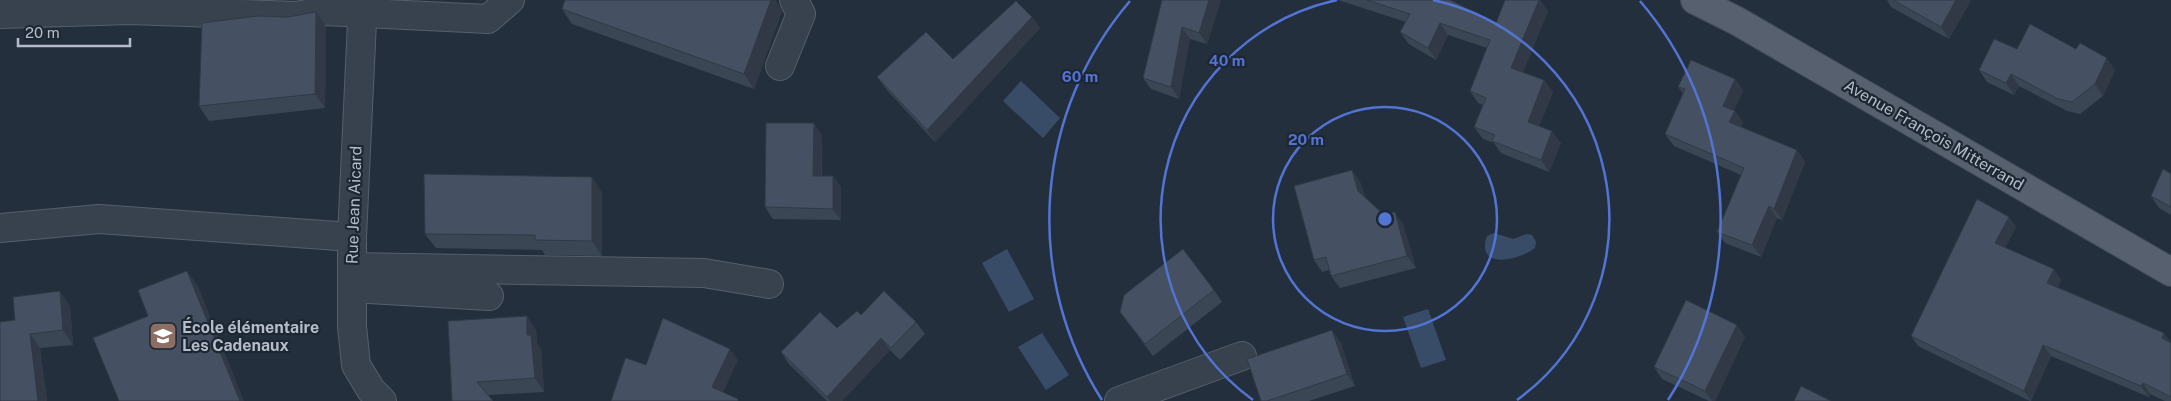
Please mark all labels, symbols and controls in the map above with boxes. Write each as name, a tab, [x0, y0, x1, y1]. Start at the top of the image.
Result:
scale bar	[18, 15, 130, 47]
text: 20 m	[25, 24, 60, 41]
text: 40 m	[1209, 52, 1245, 69]
text: 60 m	[1062, 68, 1098, 85]
street label: Avenue François Mitterrand	[1841, 76, 2027, 194]
text: 20 m	[1288, 131, 1324, 148]
street label: Rue Jean Aicard	[342, 146, 366, 264]
centre of rings	[1376, 210, 1394, 228]
place label: École élémentaire Les Cadenaux	[182, 317, 319, 355]
school or university icon: École élémentaire Les Cadenaux	[148, 321, 178, 351]

